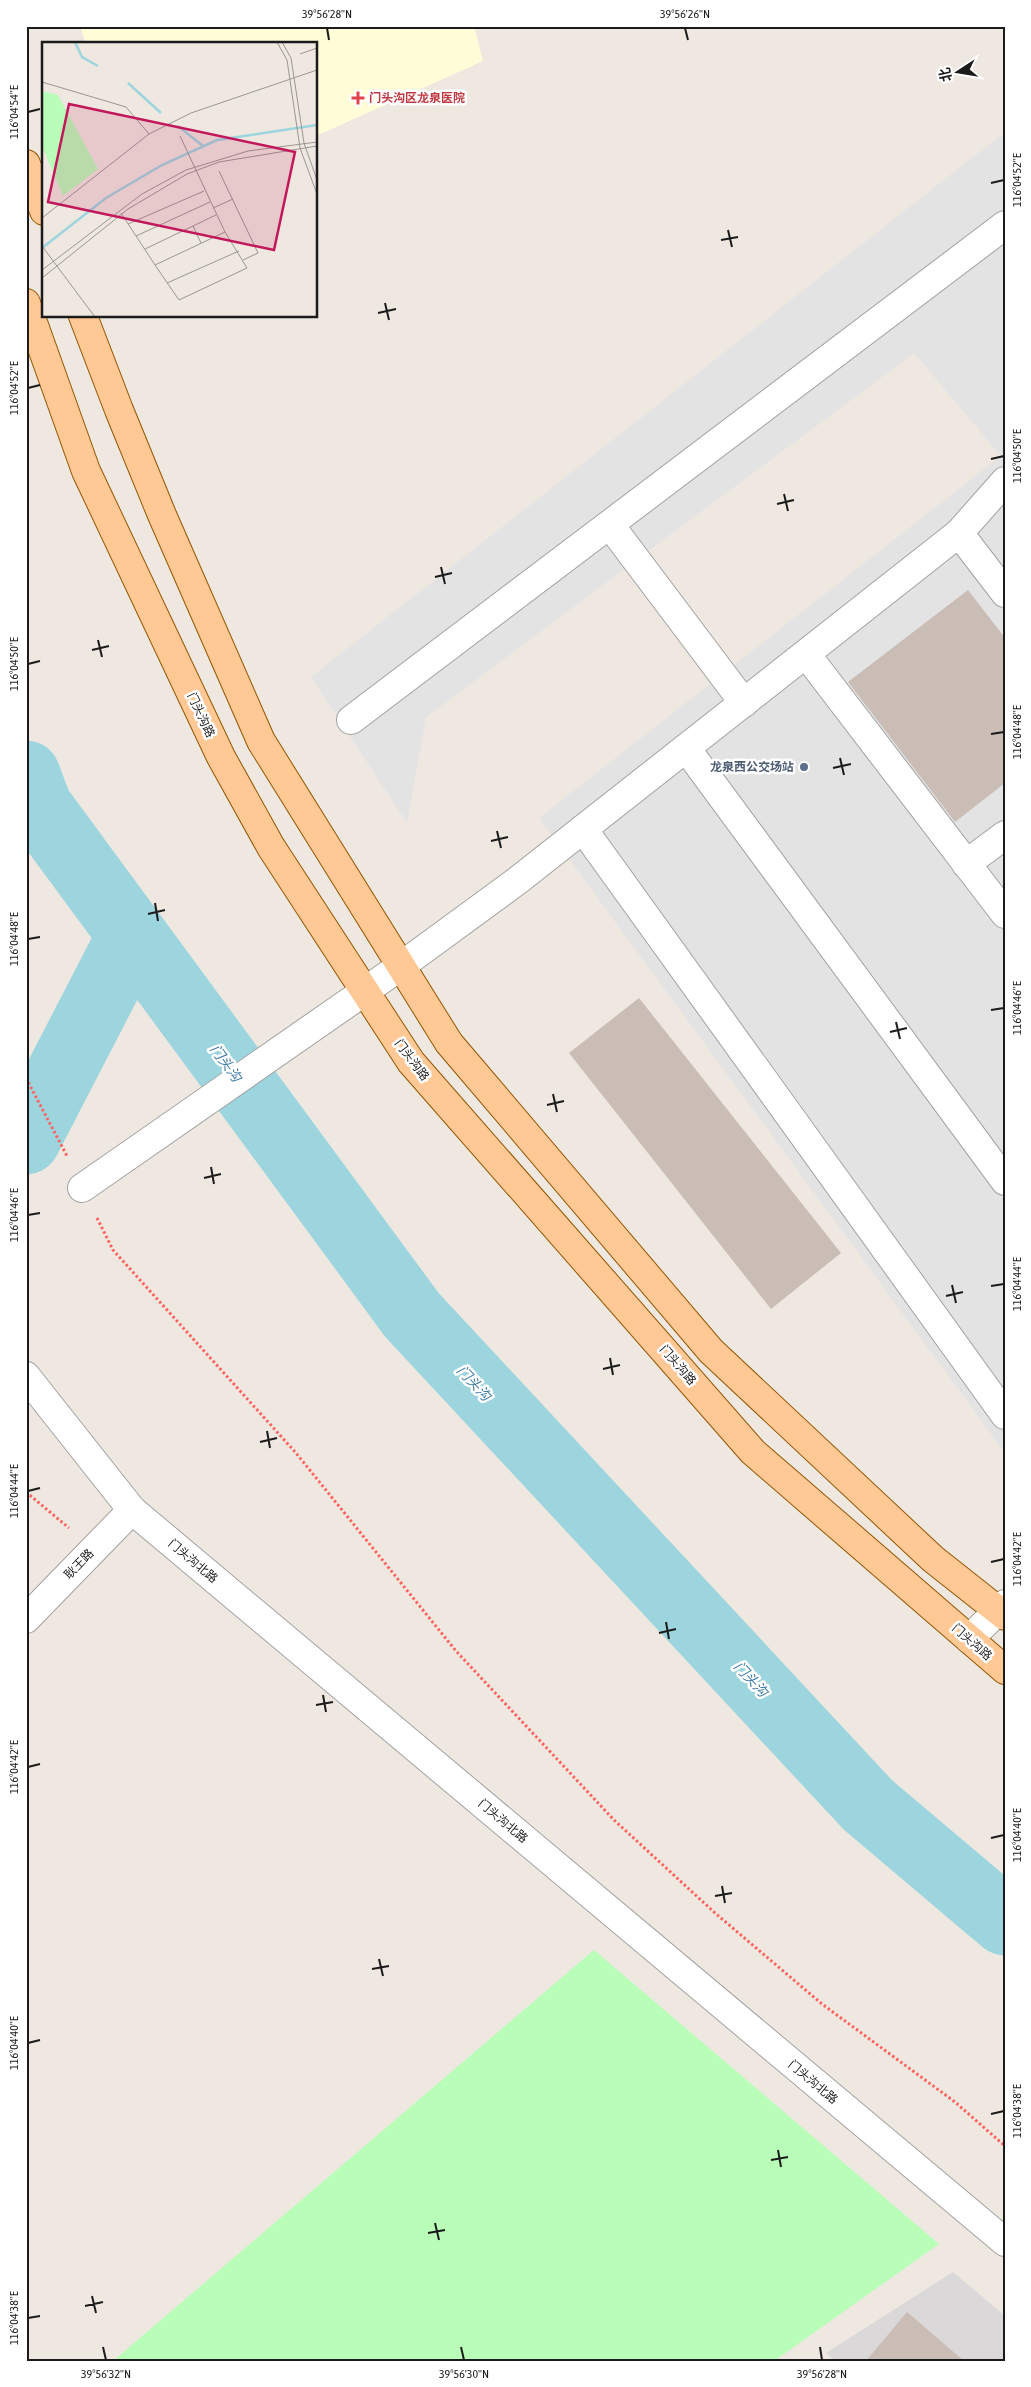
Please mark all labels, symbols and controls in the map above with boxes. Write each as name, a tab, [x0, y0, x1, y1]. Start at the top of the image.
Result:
text: 39°56'28"N	[302, 7, 352, 21]
text: 39°56'26"N	[660, 7, 710, 21]
inset map	[42, 42, 318, 318]
north arrow	[934, 48, 984, 98]
text: 北	[936, 66, 955, 83]
text: 116°04'54"E	[7, 85, 21, 139]
marker: 门头沟区龙泉医院	[351, 91, 365, 105]
place label: 门头沟区龙泉医院	[369, 91, 465, 105]
text: 116°04'52"E	[1010, 153, 1024, 207]
text: 116°04'52"E	[7, 361, 21, 415]
text: 116°04'50"E	[1010, 429, 1024, 483]
text: 116°04'50"E	[7, 637, 21, 691]
street label: 门头沟路	[185, 690, 217, 740]
text: 116°04'48"E	[1010, 705, 1024, 759]
place label: 龙泉西公交场站	[710, 760, 794, 774]
marker: 龙泉西公交场站	[798, 761, 810, 773]
text: 116°04'48"E	[7, 912, 21, 966]
text: 116°04'46"E	[1010, 981, 1024, 1035]
street label: 门头沟路	[392, 1037, 432, 1083]
water label: 门头沟	[207, 1041, 246, 1086]
text: 116°04'46"E	[7, 1188, 21, 1242]
text: 116°04'44"E	[1010, 1257, 1024, 1311]
street label: 门头沟路	[657, 1342, 699, 1388]
water label: 门头沟	[454, 1362, 496, 1405]
text: 116°04'44"E	[7, 1464, 21, 1518]
text: 116°04'42"E	[1010, 1532, 1024, 1586]
street label: 门头沟北路	[166, 1536, 220, 1586]
street label: 耿王路	[61, 1546, 97, 1582]
street label: 门头沟路	[949, 1621, 995, 1663]
water label: 门头沟	[731, 1658, 773, 1701]
text: 116°04'42"E	[7, 1740, 21, 1794]
street label: 门头沟北路	[476, 1796, 530, 1846]
text: 116°04'40"E	[1010, 1808, 1024, 1862]
text: 116°04'40"E	[7, 2016, 21, 2070]
street label: 门头沟北路	[786, 2057, 840, 2107]
text: 116°04'38"E	[1010, 2084, 1024, 2138]
text: 116°04'38"E	[7, 2291, 21, 2345]
text: 39°56'32"N	[81, 2367, 131, 2381]
text: 39°56'30"N	[439, 2367, 489, 2381]
text: 39°56'28"N	[797, 2367, 847, 2381]

